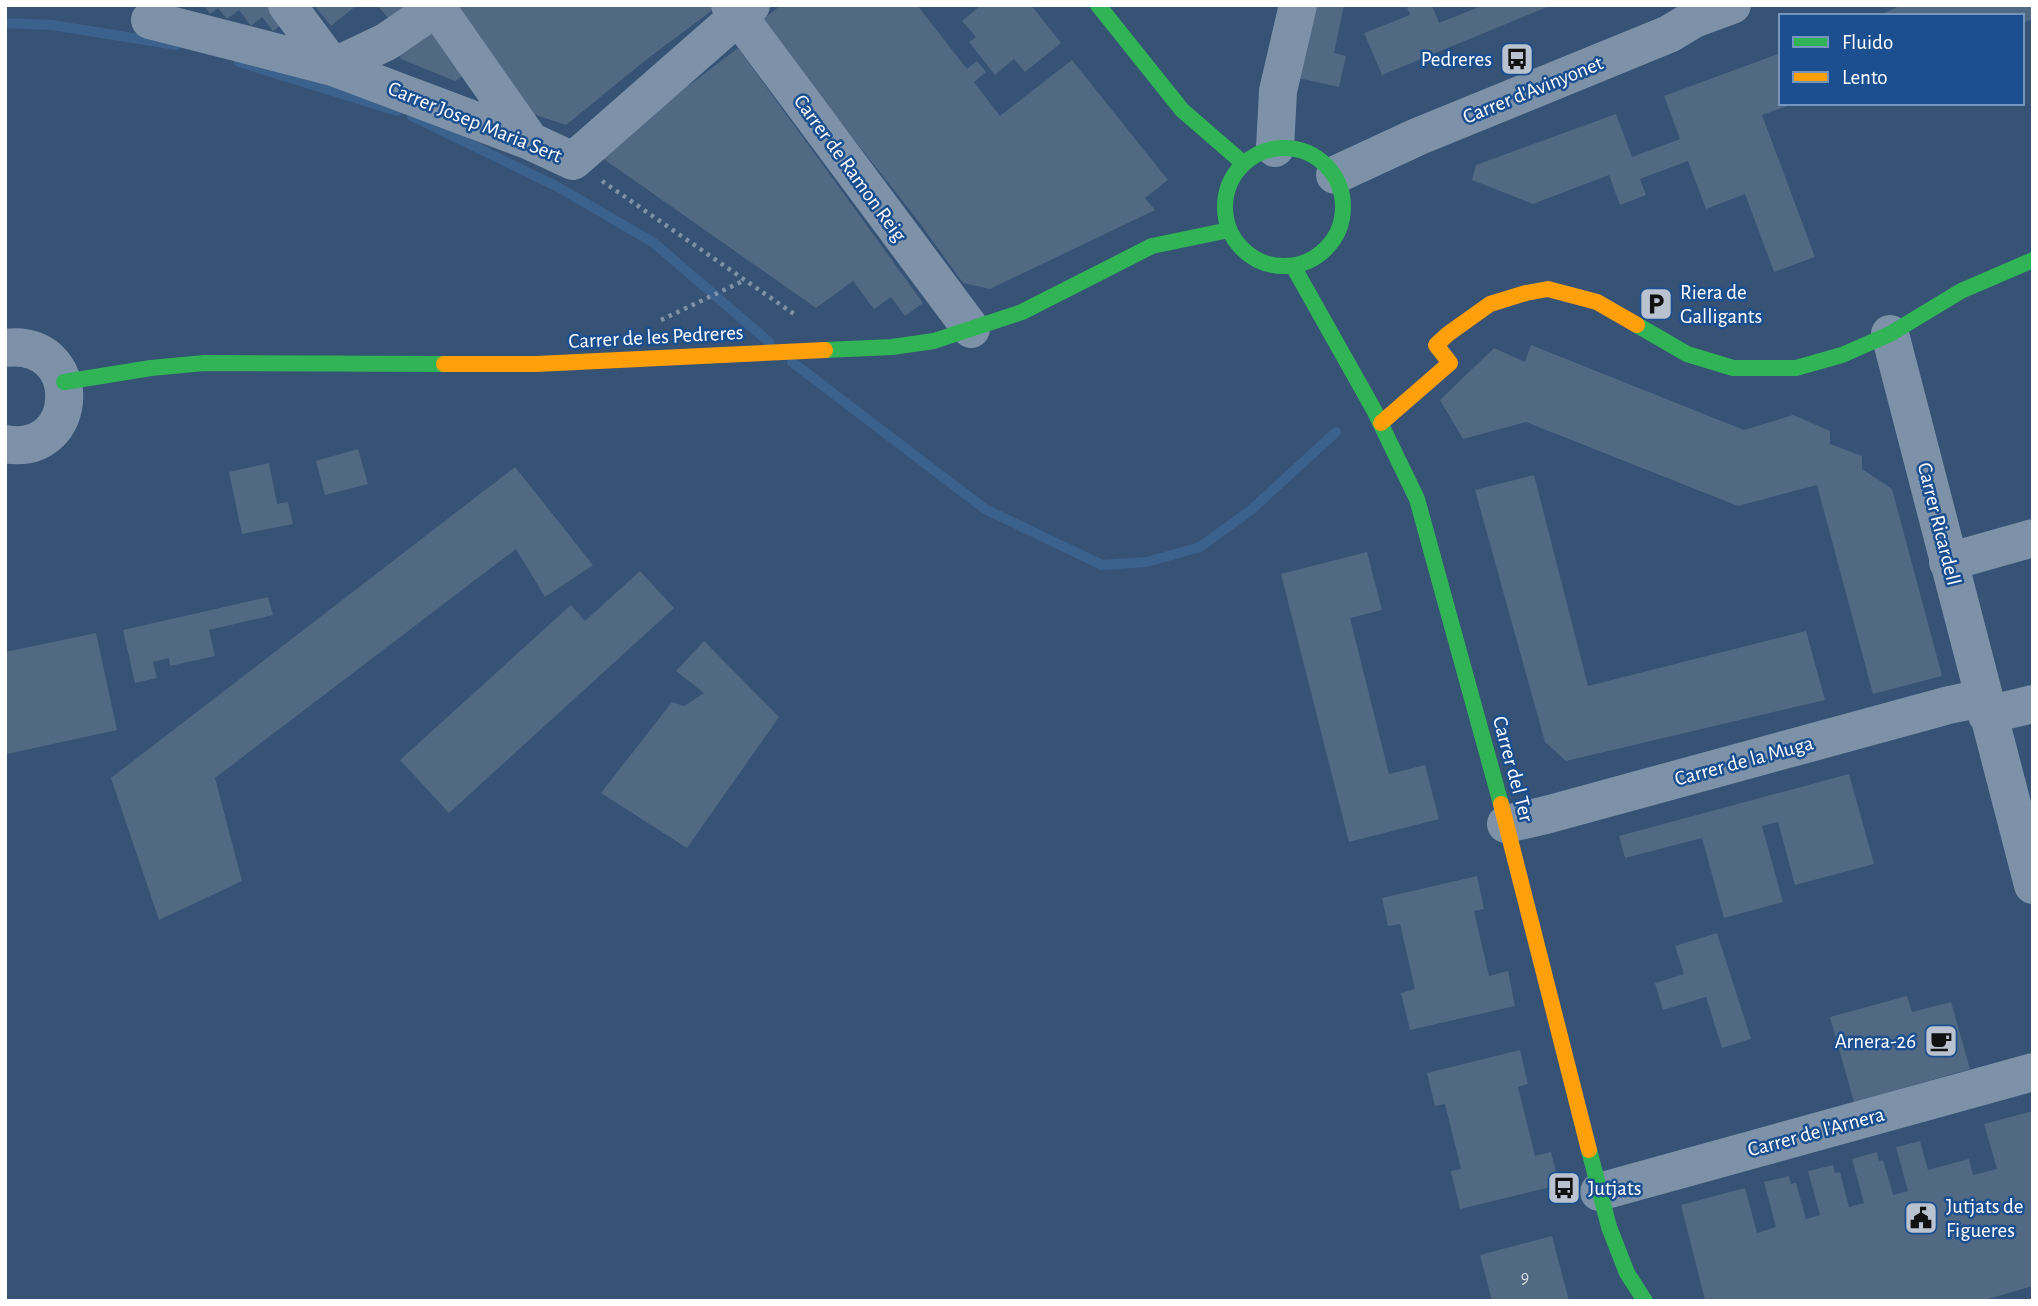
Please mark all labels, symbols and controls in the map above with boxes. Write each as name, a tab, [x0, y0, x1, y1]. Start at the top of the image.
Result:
legend	[1779, 14, 2024, 105]
text: Fluido	[1842, 32, 1893, 53]
bus stop icon: Pedreres	[1498, 40, 1536, 78]
place label: Pedreres	[1421, 49, 1492, 70]
street label: Carrer d'Avinyonet	[1460, 52, 1606, 128]
text: Lento	[1842, 67, 1888, 88]
street label: Carrer Josep Maria Sert	[385, 78, 565, 167]
street label: Carrer de Ramon Reig	[790, 91, 911, 246]
place label: Riera de Galligants	[1680, 282, 1762, 327]
parking icon: Riera de Galligants	[1637, 285, 1675, 323]
street label: Carrer de les Pedreres	[568, 322, 744, 352]
street label: Carrer Ricardell	[1914, 460, 1964, 588]
street label: Carrer del Ter	[1489, 714, 1537, 824]
street label: Carrer de la Muga	[1672, 732, 1816, 790]
cafe icon: Arnera-26	[1922, 1022, 1960, 1060]
place label: Arnera-26	[1835, 1031, 1916, 1052]
street label: Carrer de l'Arnera	[1745, 1104, 1887, 1160]
bus stop icon: Jutjats	[1545, 1169, 1583, 1207]
place label: Jutjats	[1588, 1178, 1641, 1199]
place label: Jutjats de Figueres	[1946, 1196, 2023, 1241]
public building icon: Jutjats de Figueres	[1902, 1199, 1940, 1237]
house number: 9	[1521, 1269, 1529, 1287]

